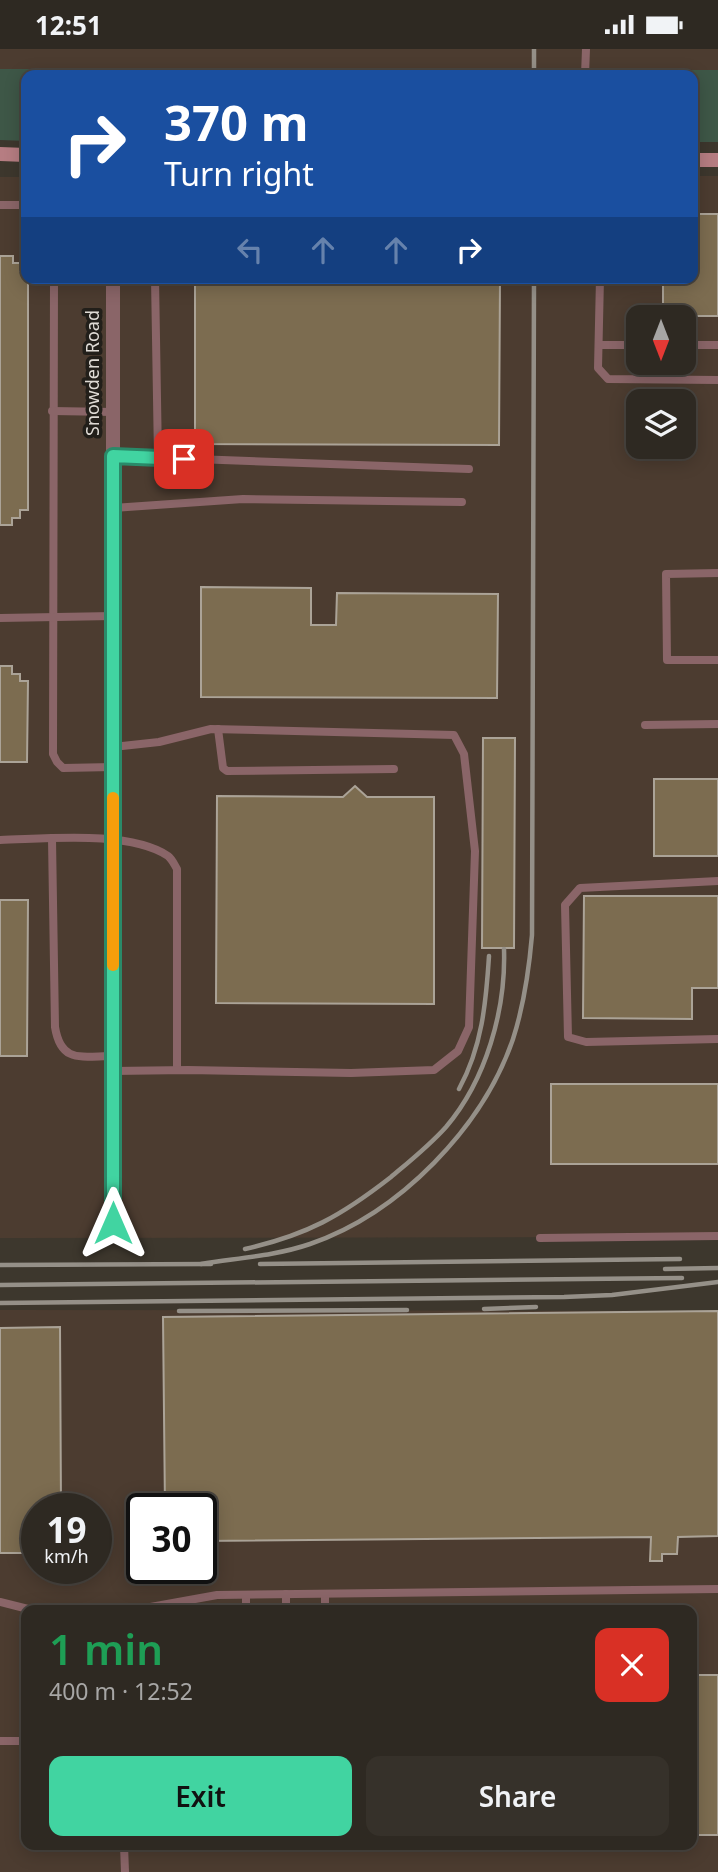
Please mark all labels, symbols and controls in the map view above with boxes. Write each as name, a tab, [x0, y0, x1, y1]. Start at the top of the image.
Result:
text: 12:51	[35, 7, 102, 43]
text: 370 m	[164, 89, 309, 155]
icon: right	[49, 98, 140, 189]
text: Turn right	[164, 152, 314, 195]
icon: left	[231, 231, 269, 269]
icon: ahead	[304, 231, 342, 269]
icon: ahead	[377, 231, 415, 269]
icon: right	[450, 231, 488, 269]
north arrow	[626, 305, 696, 375]
map controls	[626, 305, 696, 459]
street label: Snowden Road	[80, 310, 104, 436]
button: layers	[626, 389, 696, 459]
pin	[154, 429, 214, 489]
icon: arrive	[165, 440, 203, 478]
position arrow	[76, 1186, 150, 1260]
speed limit sign: 30	[126, 1493, 217, 1584]
text: 19	[46, 1506, 87, 1553]
text: km/h	[44, 1544, 89, 1568]
text: 1 min	[49, 1620, 163, 1677]
button: close	[595, 1628, 669, 1702]
text: 400 m · 12:52	[49, 1675, 193, 1707]
button: Exit	[49, 1756, 352, 1836]
button: Share	[366, 1756, 669, 1836]

